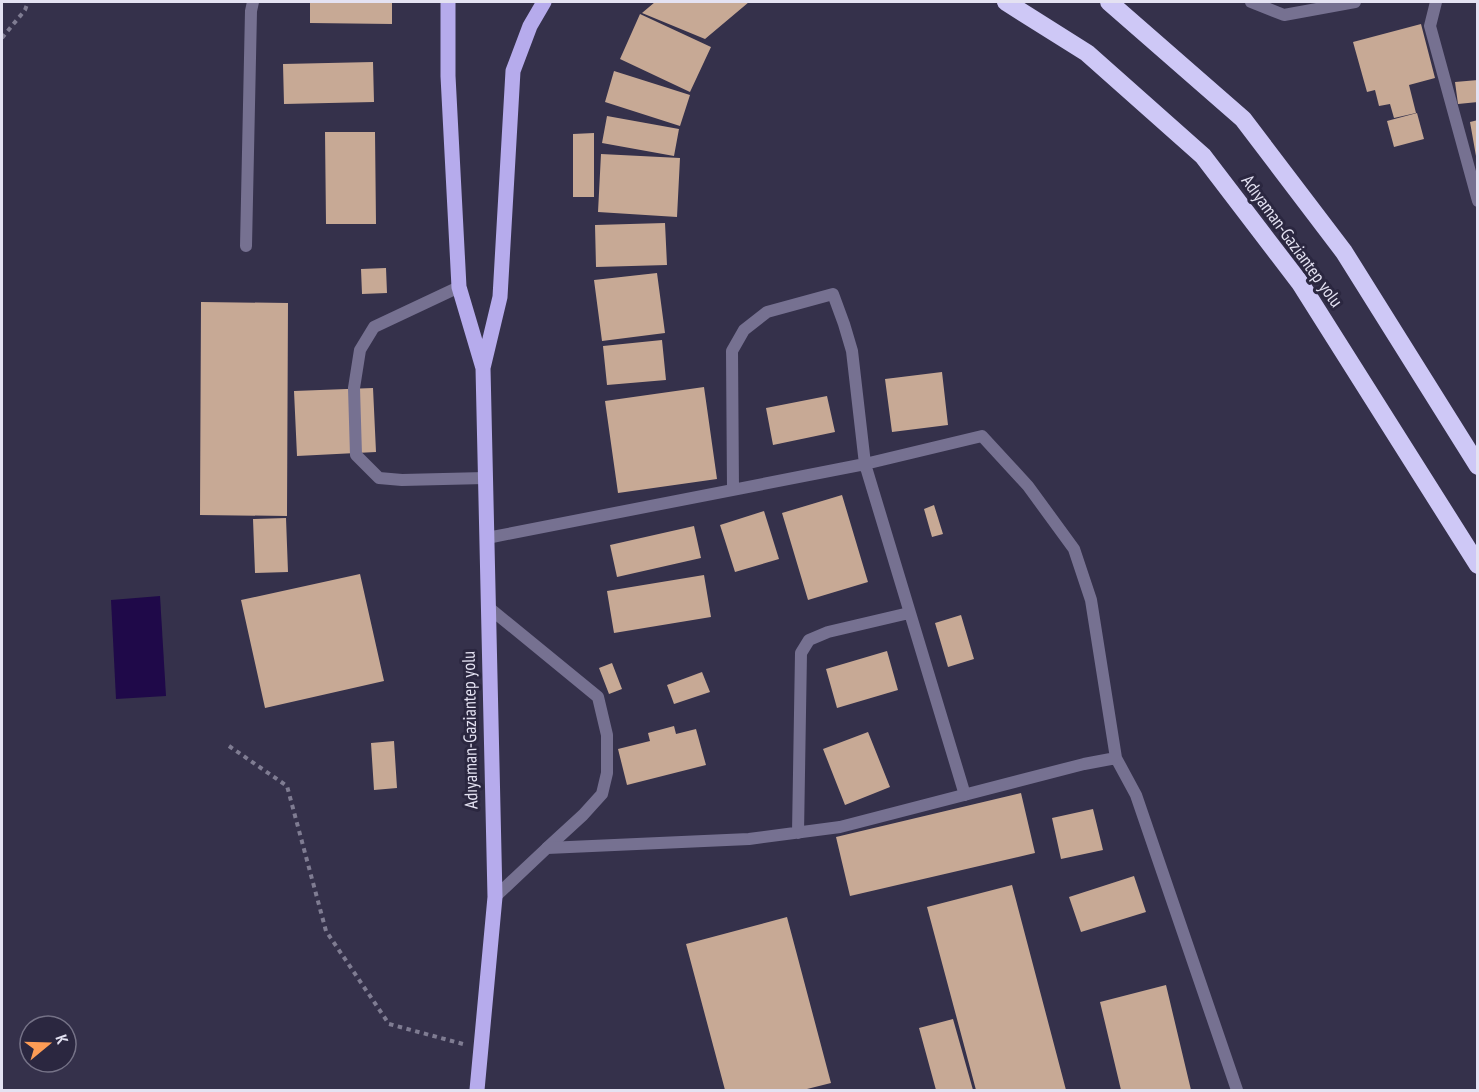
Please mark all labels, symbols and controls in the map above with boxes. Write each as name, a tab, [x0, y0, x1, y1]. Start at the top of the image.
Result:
street label: Adıyaman-Gaziantep yolu	[1237, 170, 1348, 311]
street label: Adıyaman-Gaziantep yolu	[457, 651, 482, 809]
north arrow	[18, 1014, 78, 1074]
text: K	[51, 1032, 73, 1047]

